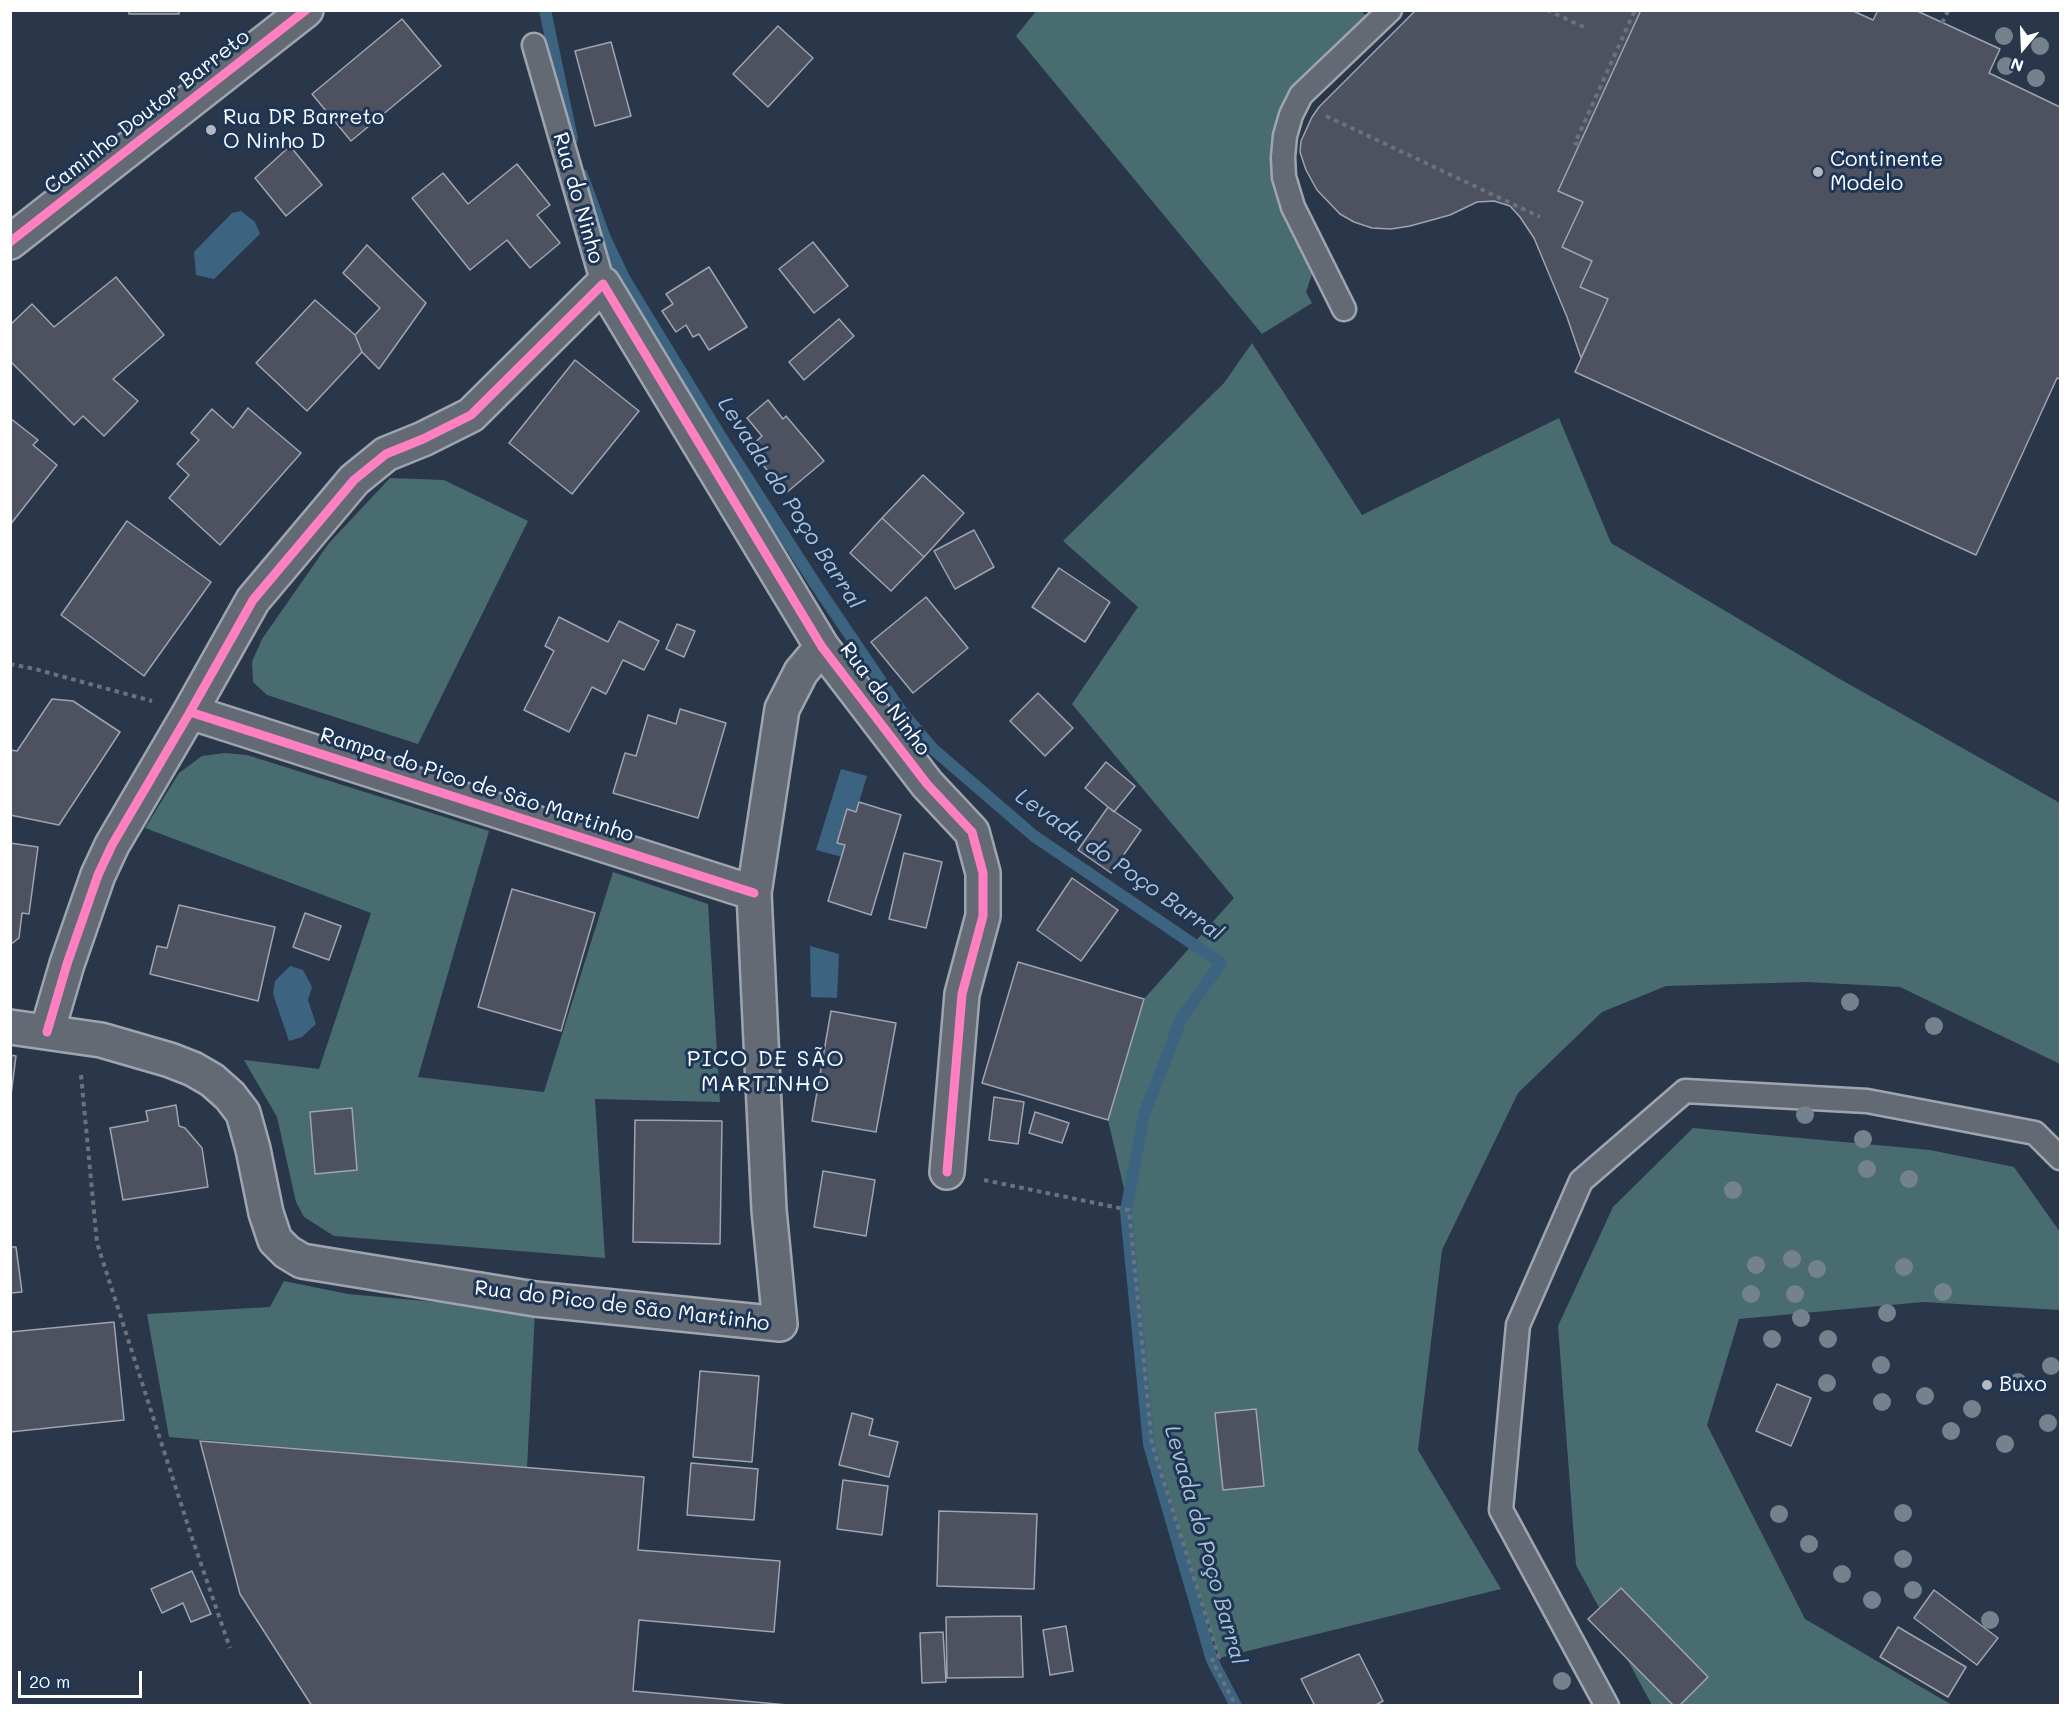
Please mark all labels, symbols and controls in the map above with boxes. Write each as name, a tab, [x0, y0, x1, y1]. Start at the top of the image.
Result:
north arrow	[1993, 18, 2053, 78]
street label: Caminho Doutor Barreto	[40, 24, 254, 200]
text: N	[2008, 54, 2026, 77]
place label: Rua DR Barreto O Ninho D	[223, 105, 384, 155]
marker: Rua DR Barreto O Ninho D	[204, 123, 218, 137]
street label: Rua do Ninho	[547, 130, 609, 266]
place label: Continente Modelo	[1830, 147, 1943, 197]
marker: Continente Modelo	[1811, 165, 1825, 179]
water label: Levada do Poço Barral	[712, 392, 868, 614]
street label: Rua do Ninho	[834, 637, 936, 761]
street label: Rampa do Pico de São Martinho	[317, 722, 637, 848]
water label: Levada do Poço Barral	[1010, 783, 1228, 947]
district label: PICO DE SÃO MARTINHO	[687, 1046, 845, 1098]
street label: Rua do Pico de São Martinho	[473, 1275, 771, 1337]
place label: Buxo	[1999, 1372, 2047, 1398]
marker: Buxo	[1980, 1378, 1994, 1392]
water label: Levada do Poço Barral	[1158, 1422, 1252, 1668]
scale bar	[21, 1659, 146, 1697]
text: 20 m	[29, 1669, 70, 1693]

